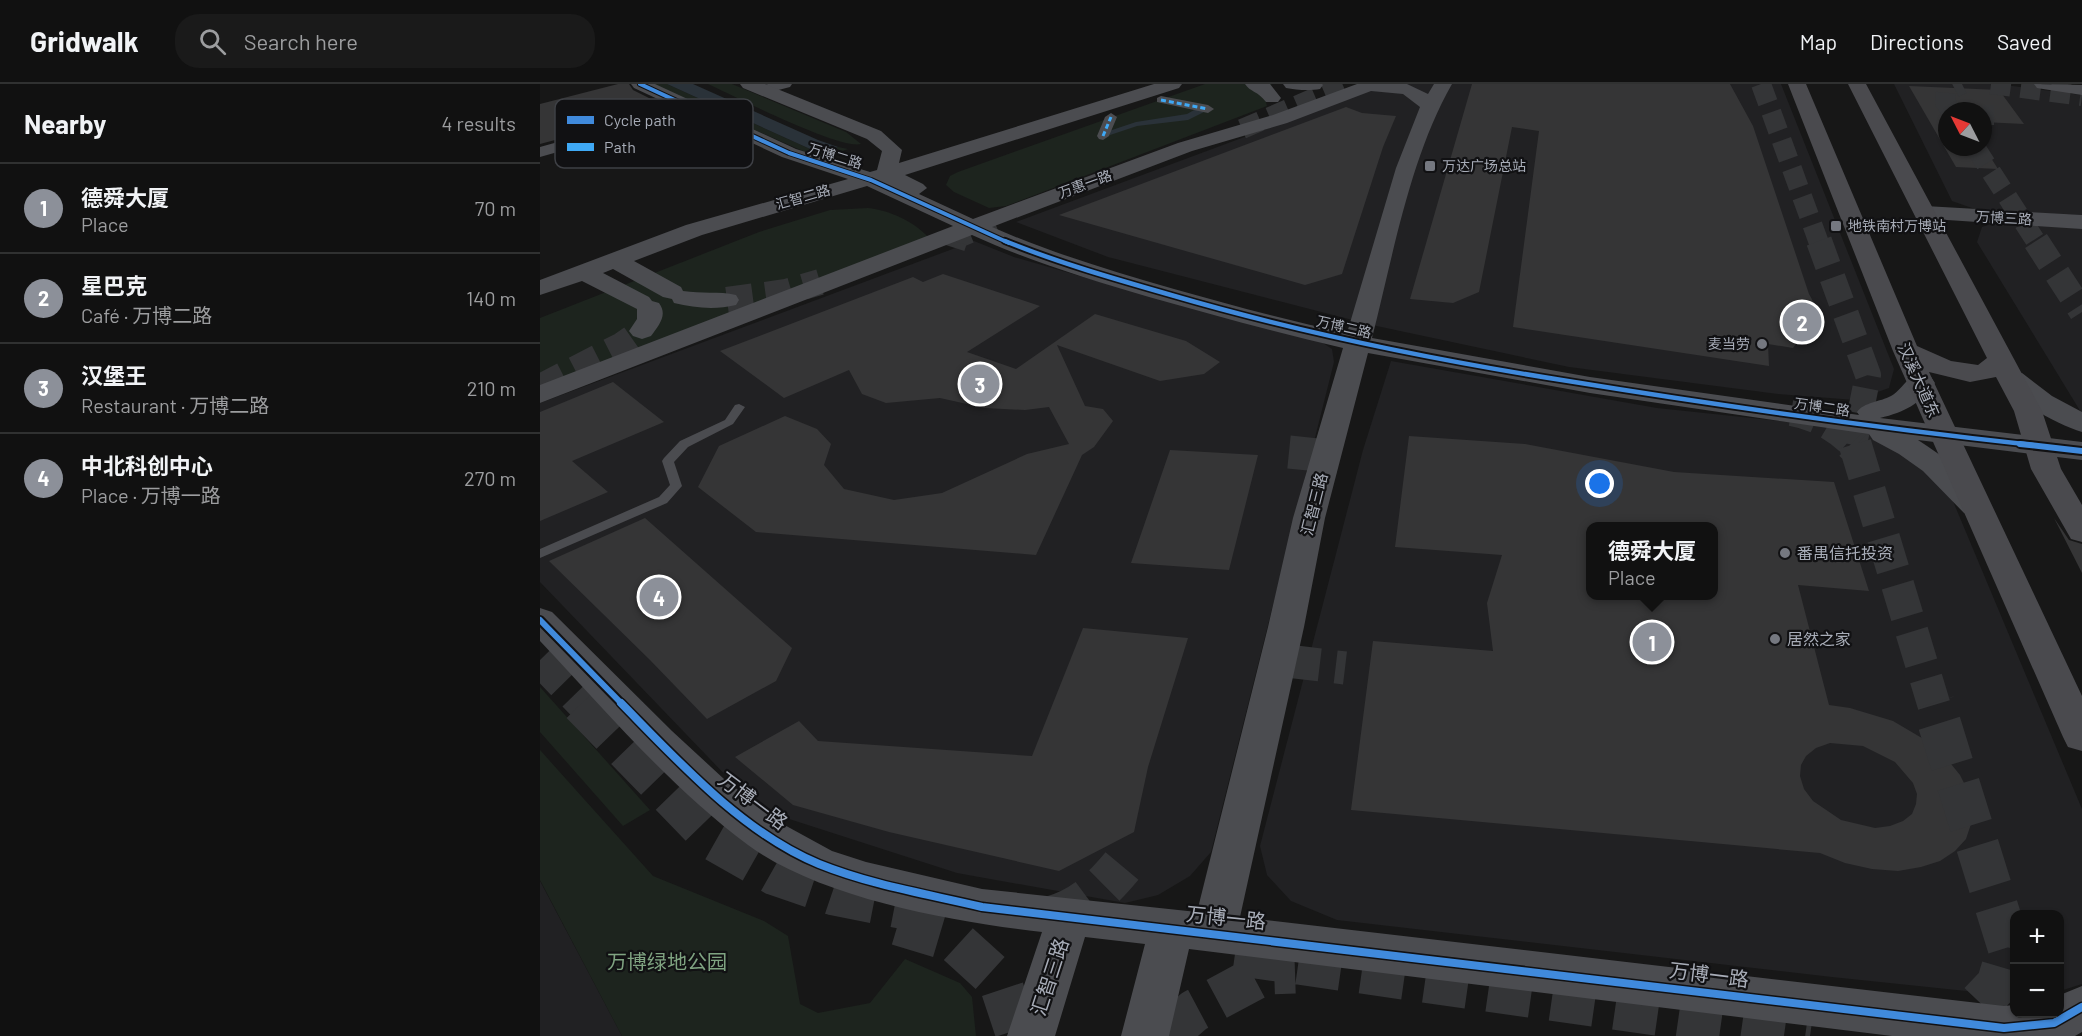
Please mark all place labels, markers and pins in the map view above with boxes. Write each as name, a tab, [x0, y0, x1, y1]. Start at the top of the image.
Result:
place label: 万达广场总站	[1442, 157, 1526, 174]
marker: 万达广场总站	[1423, 159, 1437, 173]
place label: 地铁南村万博站	[1848, 217, 1946, 234]
marker: 地铁南村万博站	[1829, 219, 1843, 233]
pin: 2	[1782, 300, 1822, 344]
place label: 麦当劳	[1708, 335, 1750, 352]
marker: 麦当劳	[1755, 337, 1769, 351]
pin: 3	[960, 362, 1000, 406]
place label: 番禺信托投资	[1797, 543, 1893, 562]
marker: 番禺信托投资	[1778, 546, 1792, 560]
pin: 4	[640, 574, 678, 620]
pin: 1	[1632, 620, 1672, 664]
place label: 居然之家	[1787, 629, 1851, 648]
marker: 居然之家	[1768, 632, 1782, 646]

